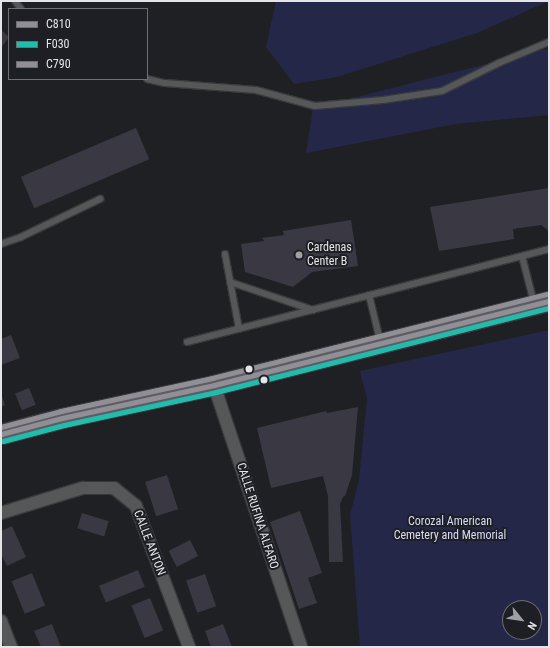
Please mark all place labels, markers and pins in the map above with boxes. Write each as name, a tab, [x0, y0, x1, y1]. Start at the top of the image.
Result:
place label: Cardenas Center B	[307, 241, 352, 269]
marker: Cardenas Center B	[294, 250, 304, 260]
unlabelled marker	[244, 364, 254, 374]
unlabelled marker	[259, 375, 269, 385]

